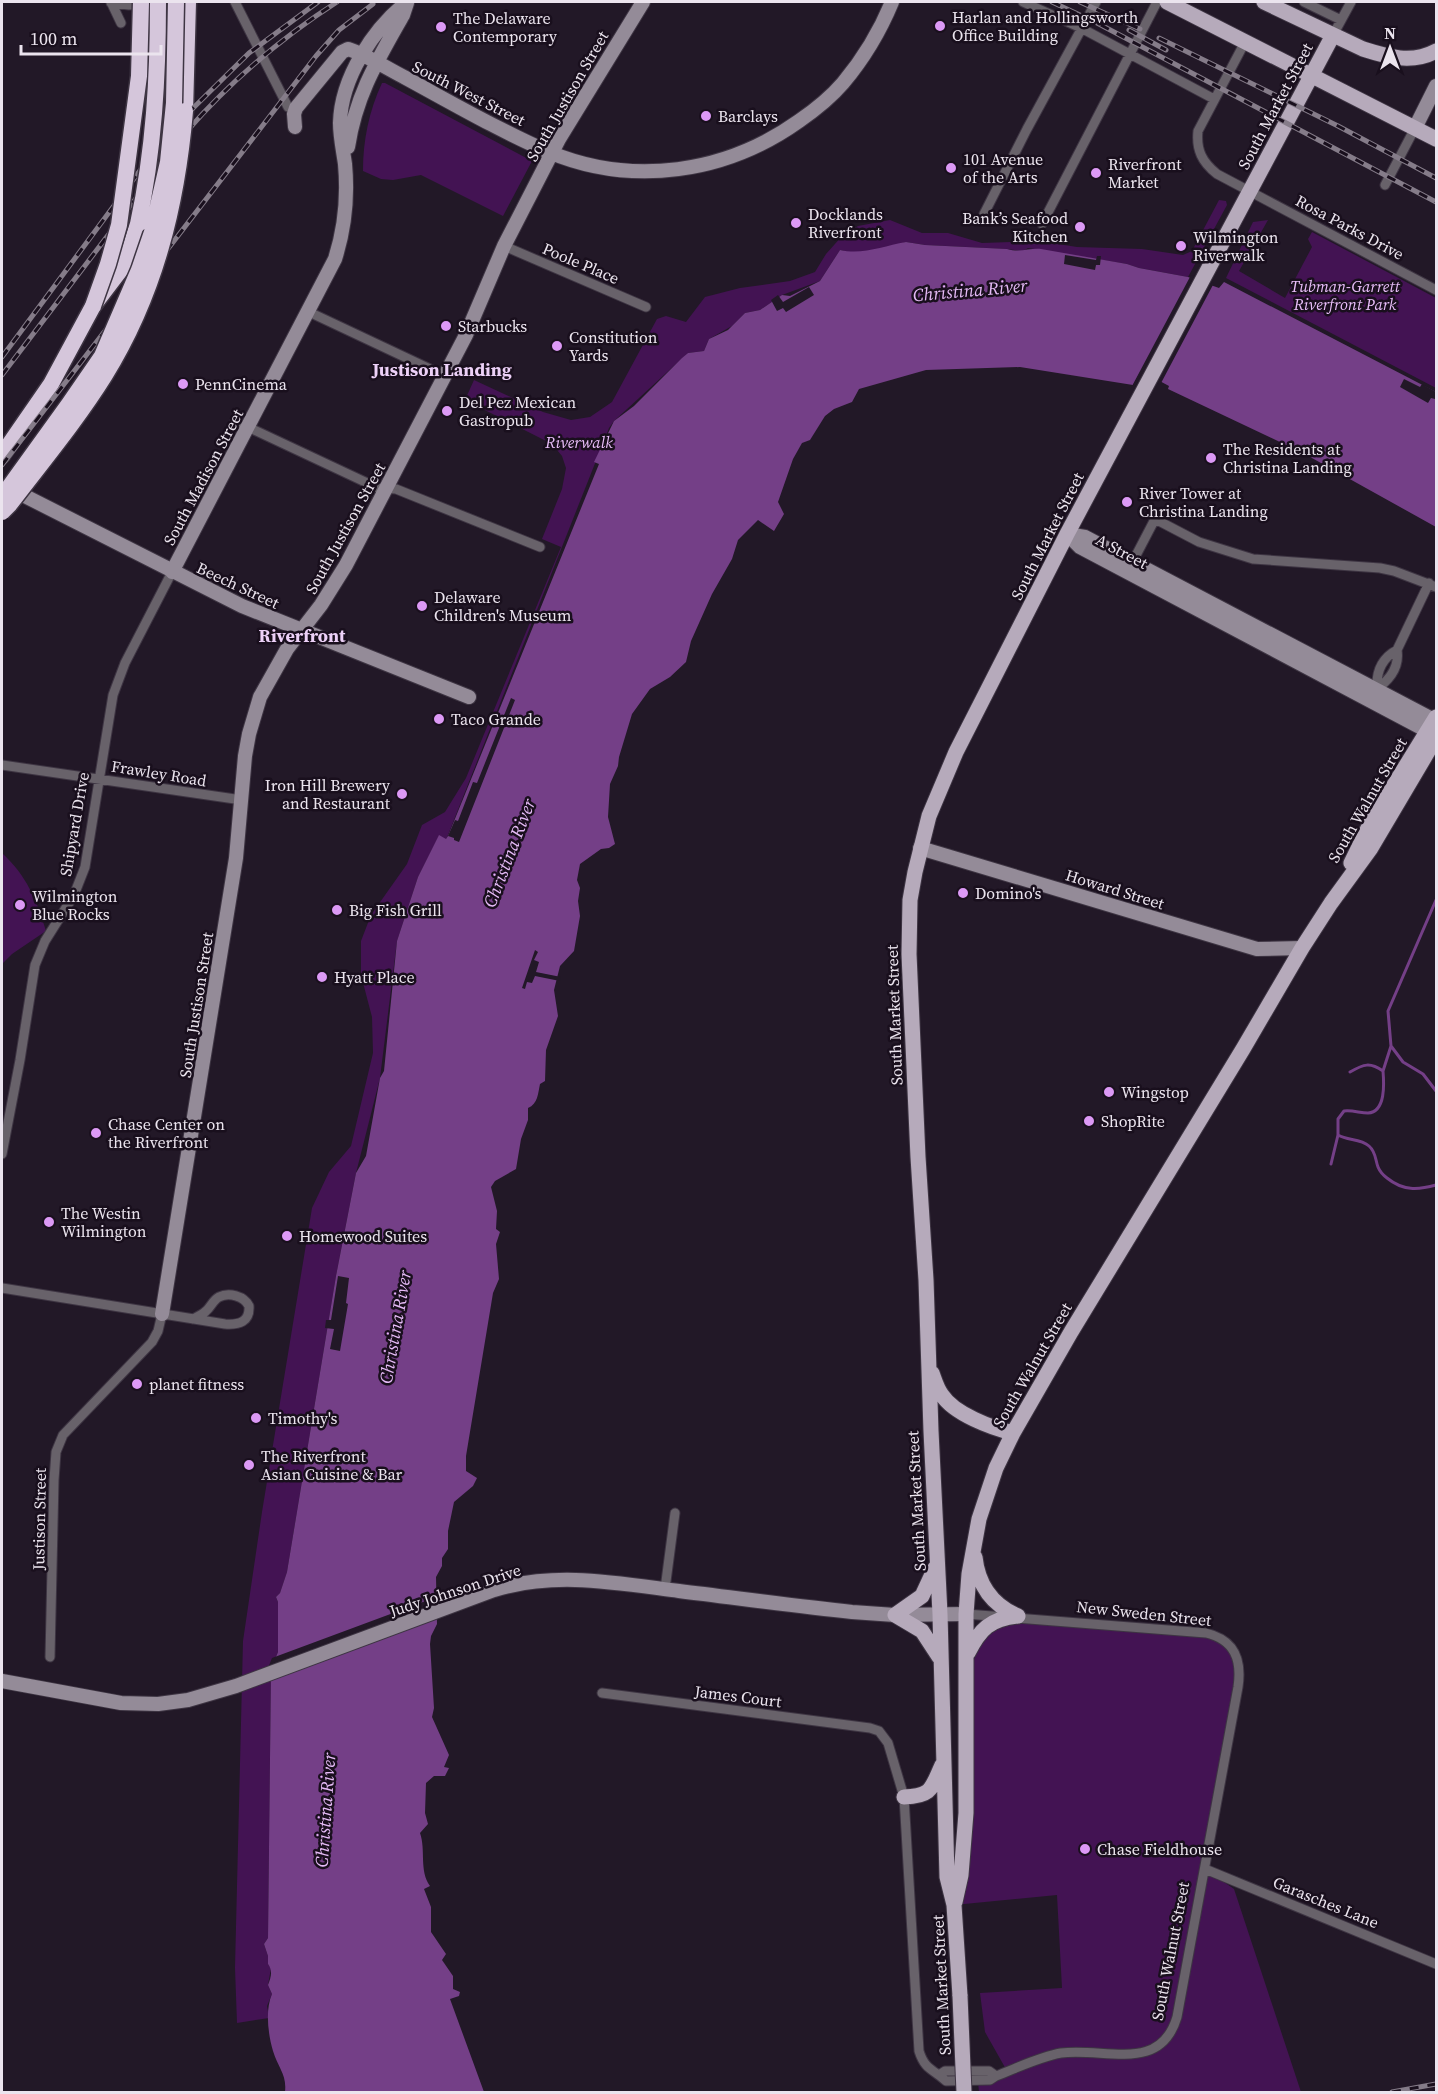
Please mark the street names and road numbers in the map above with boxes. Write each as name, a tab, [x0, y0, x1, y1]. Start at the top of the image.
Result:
street label: South Justison Street	[521, 26, 614, 165]
street label: South Market Street	[1232, 38, 1318, 173]
street label: South West Street	[409, 55, 530, 131]
street label: Rosa Parks Drive	[1292, 189, 1408, 265]
street label: Poole Place	[539, 237, 623, 289]
street label: South Madison Street	[158, 404, 249, 549]
street label: South Justison Street	[300, 458, 391, 598]
street label: South Market Street	[1005, 468, 1089, 604]
street label: A Street	[1092, 528, 1152, 574]
street label: Beech Street	[193, 556, 284, 614]
street label: South Walnut Street	[1322, 733, 1412, 866]
street label: Frawley Road	[110, 755, 208, 791]
street label: Shipyard Drive	[54, 770, 94, 878]
street label: Howard Street	[1063, 864, 1168, 915]
street label: South Justison Street	[174, 930, 218, 1079]
street label: South Market Street	[881, 944, 907, 1086]
street label: South Walnut Street	[987, 1298, 1077, 1431]
street label: South Market Street	[901, 1430, 931, 1572]
street label: Justison Street	[27, 1467, 51, 1571]
street label: Judy Johnson Drive	[386, 1558, 523, 1622]
street label: New Sweden Street	[1075, 1595, 1213, 1631]
street label: James Court	[692, 1680, 783, 1712]
street label: Garasches Lane	[1270, 1871, 1382, 1933]
street label: South Walnut Street	[1146, 1879, 1194, 2022]
street label: South Market Street	[926, 1914, 956, 2056]

